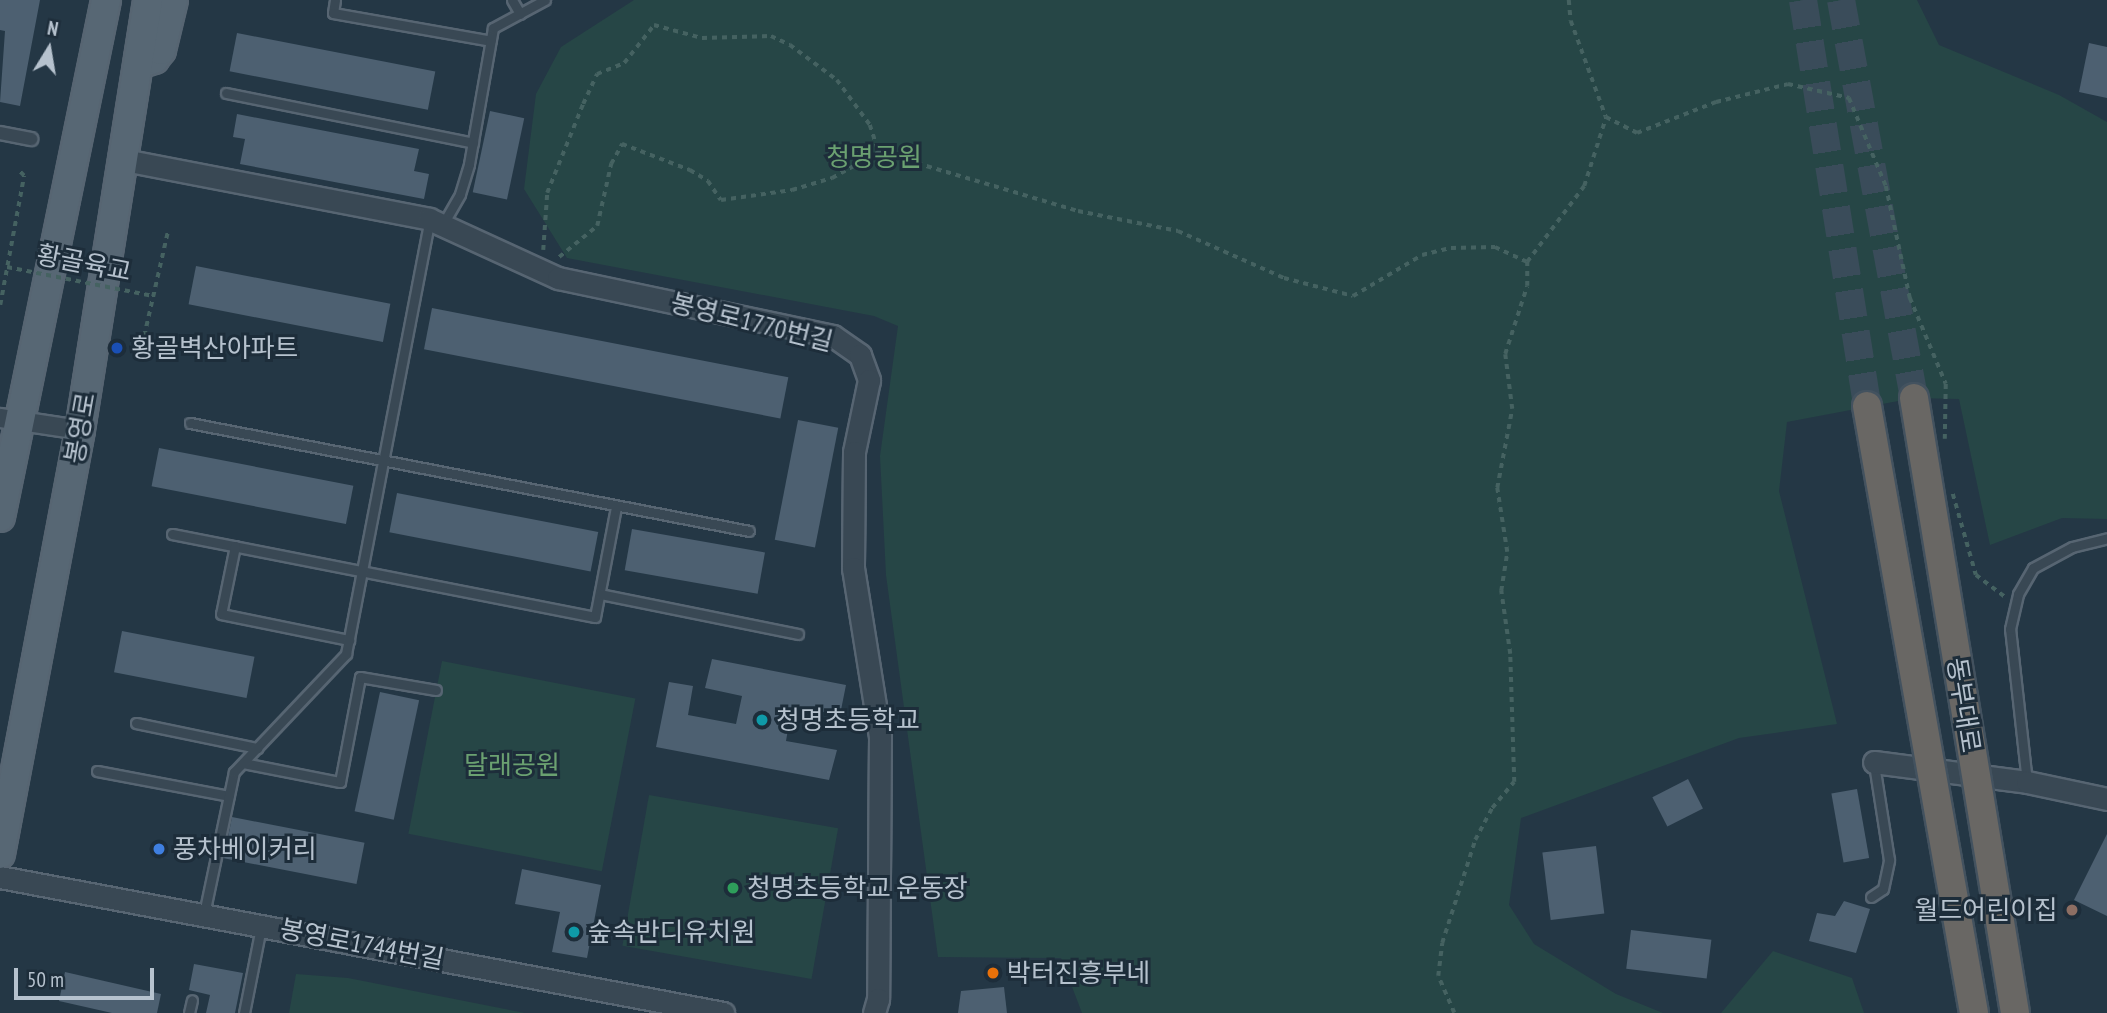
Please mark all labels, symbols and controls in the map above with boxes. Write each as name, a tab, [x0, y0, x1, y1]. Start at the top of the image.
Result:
north arrow	[14, 14, 84, 84]
text: N	[46, 16, 60, 41]
park label: 청명공원	[826, 141, 922, 173]
street label: 황골육교	[34, 239, 134, 287]
street label: 봉영로1770번길	[667, 287, 837, 357]
place label: 황골벽산아파트	[131, 332, 298, 364]
marker: 황골벽산아파트	[109, 340, 125, 356]
street label: 봉영로	[58, 390, 102, 466]
street label: 동부대로	[1941, 655, 1987, 755]
place label: 청명초등학교	[776, 704, 920, 736]
marker: 청명초등학교	[754, 712, 770, 728]
park label: 달래공원	[464, 749, 560, 781]
place label: 풍차베이커리	[173, 833, 317, 865]
marker: 풍차베이커리	[151, 841, 167, 857]
place label: 청명초등학교 운동장	[747, 872, 968, 904]
marker: 청명초등학교 운동장	[725, 880, 741, 896]
place label: 월드어린이집	[1914, 894, 2058, 926]
marker: 월드어린이집	[2064, 902, 2080, 918]
street label: 봉영로1744번길	[277, 913, 447, 975]
place label: 숲속반디유치원	[588, 916, 755, 948]
marker: 숲속반디유치원	[566, 924, 582, 940]
scale bar	[18, 954, 158, 998]
place label: 박터진흥부네	[1007, 957, 1151, 989]
marker: 박터진흥부네	[985, 965, 1001, 981]
text: 50 m	[27, 966, 64, 993]

